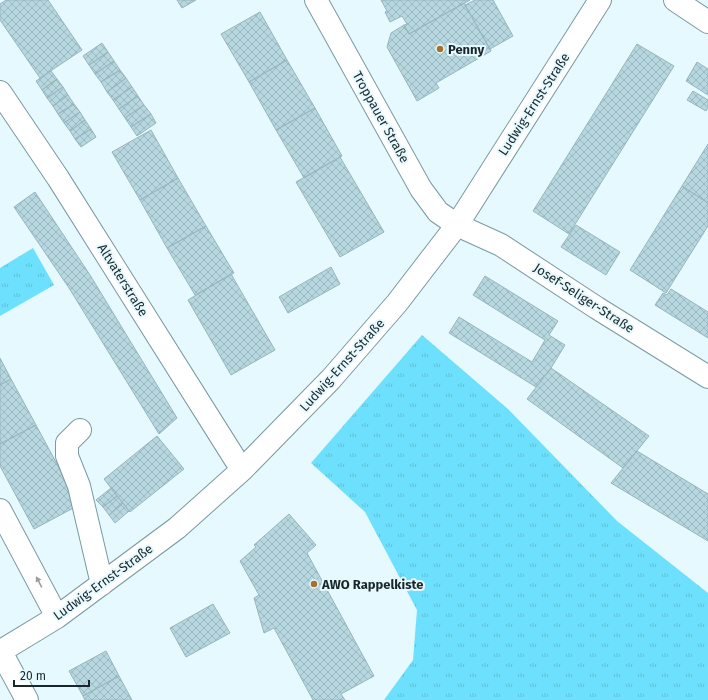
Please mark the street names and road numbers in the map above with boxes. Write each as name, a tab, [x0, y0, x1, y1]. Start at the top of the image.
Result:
street label: Ludwig-Ernst-Straße	[495, 50, 573, 158]
street label: Troppauer Straße	[350, 69, 412, 165]
street label: Altvaterstraße	[95, 241, 151, 319]
street label: Josef-Seliger-Straße	[531, 260, 637, 336]
street label: Ludwig-Ernst-Straße	[297, 316, 387, 414]
street label: Ludwig-Ernst-Straße	[50, 541, 156, 623]

